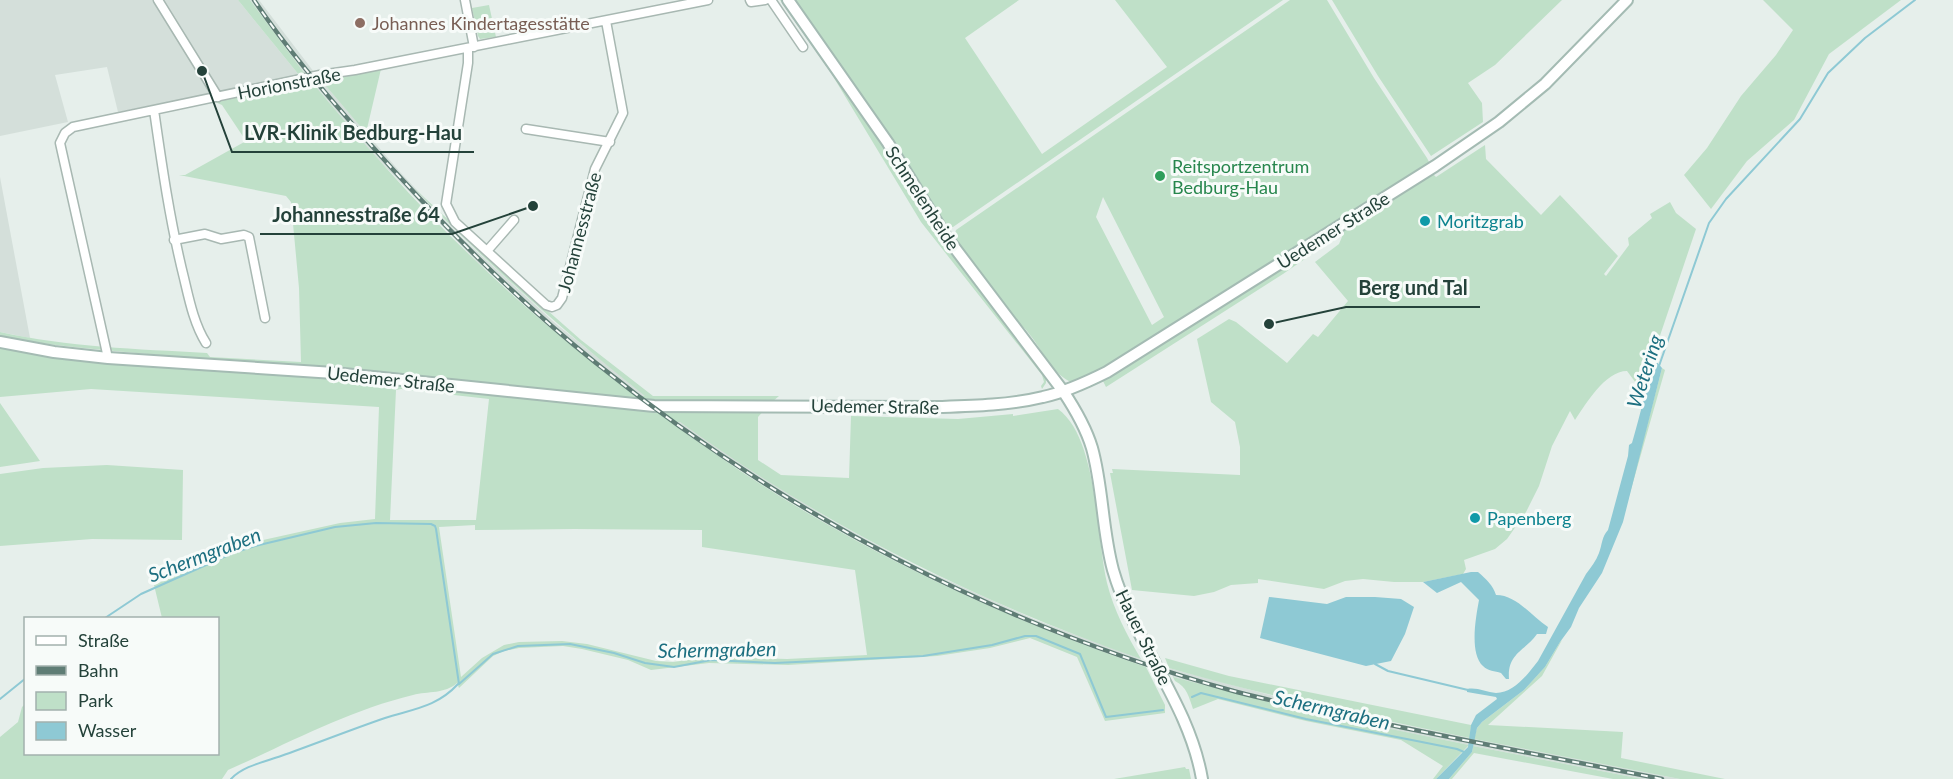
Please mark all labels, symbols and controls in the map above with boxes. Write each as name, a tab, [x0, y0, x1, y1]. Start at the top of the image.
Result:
place label: Johannes Kindertagesstätte	[372, 12, 590, 34]
marker: Johannes Kindertagesstätte	[353, 16, 367, 30]
street label: Horionstraße	[236, 62, 342, 104]
callout: LVR-Klinik Bedburg-Hau	[232, 114, 474, 152]
text: LVR-Klinik Bedburg-Hau	[244, 120, 462, 144]
street label: Schmelenheide	[881, 142, 965, 254]
place label: Reitsportzentrum Bedburg-Hau	[1172, 155, 1309, 198]
marker: Reitsportzentrum Bedburg-Hau	[1153, 169, 1167, 183]
street label: Johannesstraße	[552, 170, 606, 294]
street label: Uedemer Straße	[1273, 187, 1393, 273]
callout: Johannesstraße 64	[260, 196, 452, 234]
text: Johannesstraße 64	[272, 202, 440, 226]
place label: Moritzgrab	[1437, 210, 1524, 232]
marker: Moritzgrab	[1418, 214, 1432, 228]
callout: Berg und Tal	[1346, 269, 1480, 307]
text: Berg und Tal	[1358, 275, 1468, 299]
water label: Wetering	[1621, 331, 1667, 411]
street label: Uedemer Straße	[326, 361, 456, 397]
street label: Uedemer Straße	[811, 394, 939, 418]
place label: Papenberg	[1487, 507, 1571, 529]
marker: Papenberg	[1468, 511, 1482, 525]
water label: Schermgraben	[144, 521, 264, 587]
street label: Hauer Straße	[1111, 586, 1177, 688]
legend	[24, 617, 219, 755]
text: Straße	[78, 629, 129, 651]
water label: Schermgraben	[657, 636, 777, 662]
text: Bahn	[78, 659, 119, 681]
water label: Schermgraben	[1271, 684, 1393, 734]
text: Park	[78, 689, 114, 711]
text: Wasser	[78, 719, 137, 741]

